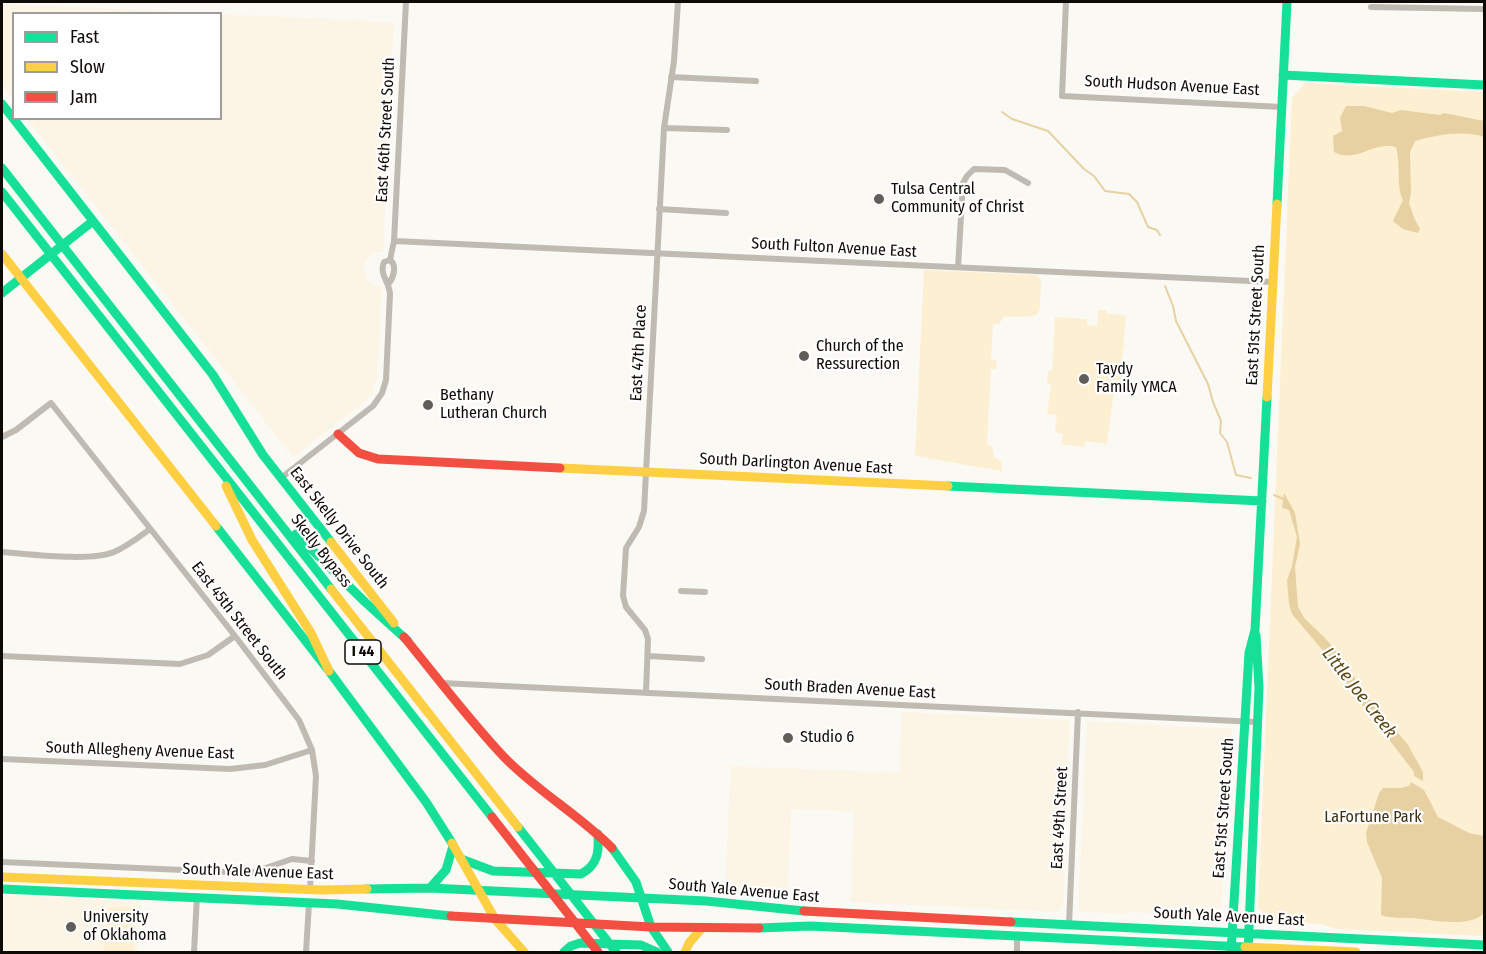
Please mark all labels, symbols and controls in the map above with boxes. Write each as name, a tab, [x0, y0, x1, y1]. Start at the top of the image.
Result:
legend	[12, 12, 222, 120]
text: Fast	[70, 26, 99, 48]
text: Slow	[70, 56, 105, 78]
street label: East 46th Street South	[373, 57, 399, 203]
street label: South Hudson Avenue East	[1084, 72, 1260, 100]
text: Jam	[70, 86, 98, 108]
place label: Tulsa Central Community of Christ	[891, 180, 1024, 218]
marker: Tulsa Central Community of Christ	[872, 192, 886, 206]
street label: South Fulton Avenue East	[751, 234, 917, 262]
street label: East 51st Street South	[1243, 244, 1269, 386]
street label: East 47th Place	[627, 304, 651, 402]
place label: Church of the Ressurection	[816, 337, 904, 375]
marker: Church of the Ressurection	[797, 349, 811, 363]
place label: Taydy Family YMCA	[1096, 360, 1177, 398]
marker: Taydy Family YMCA	[1077, 372, 1091, 386]
place label: Bethany Lutheran Church	[440, 386, 547, 424]
marker: Bethany Lutheran Church	[421, 398, 435, 412]
street label: South Darlington Avenue East	[699, 449, 893, 479]
street label: East Skelly Drive South	[286, 463, 392, 593]
street label: Skelly Bypass	[286, 510, 356, 592]
street label: East 45th Street South	[187, 558, 291, 684]
road number: I 44	[345, 640, 381, 664]
water label: Little Joe Creek	[1317, 643, 1401, 743]
street label: South Braden Avenue East	[764, 675, 936, 703]
place label: Studio 6	[800, 728, 854, 748]
marker: Studio 6	[781, 731, 795, 745]
street label: East 51st Street South	[1210, 737, 1238, 879]
street label: South Allegheny Avenue East	[45, 738, 235, 764]
street label: East 49th Street	[1048, 766, 1072, 870]
park label: LaFortune Park	[1324, 808, 1422, 828]
street label: South Yale Avenue East	[182, 860, 334, 884]
street label: South Yale Avenue East	[668, 875, 820, 907]
street label: South Yale Avenue East	[1153, 903, 1305, 931]
place label: University of Oklahoma	[83, 908, 167, 946]
marker: University of Oklahoma	[64, 920, 78, 934]

